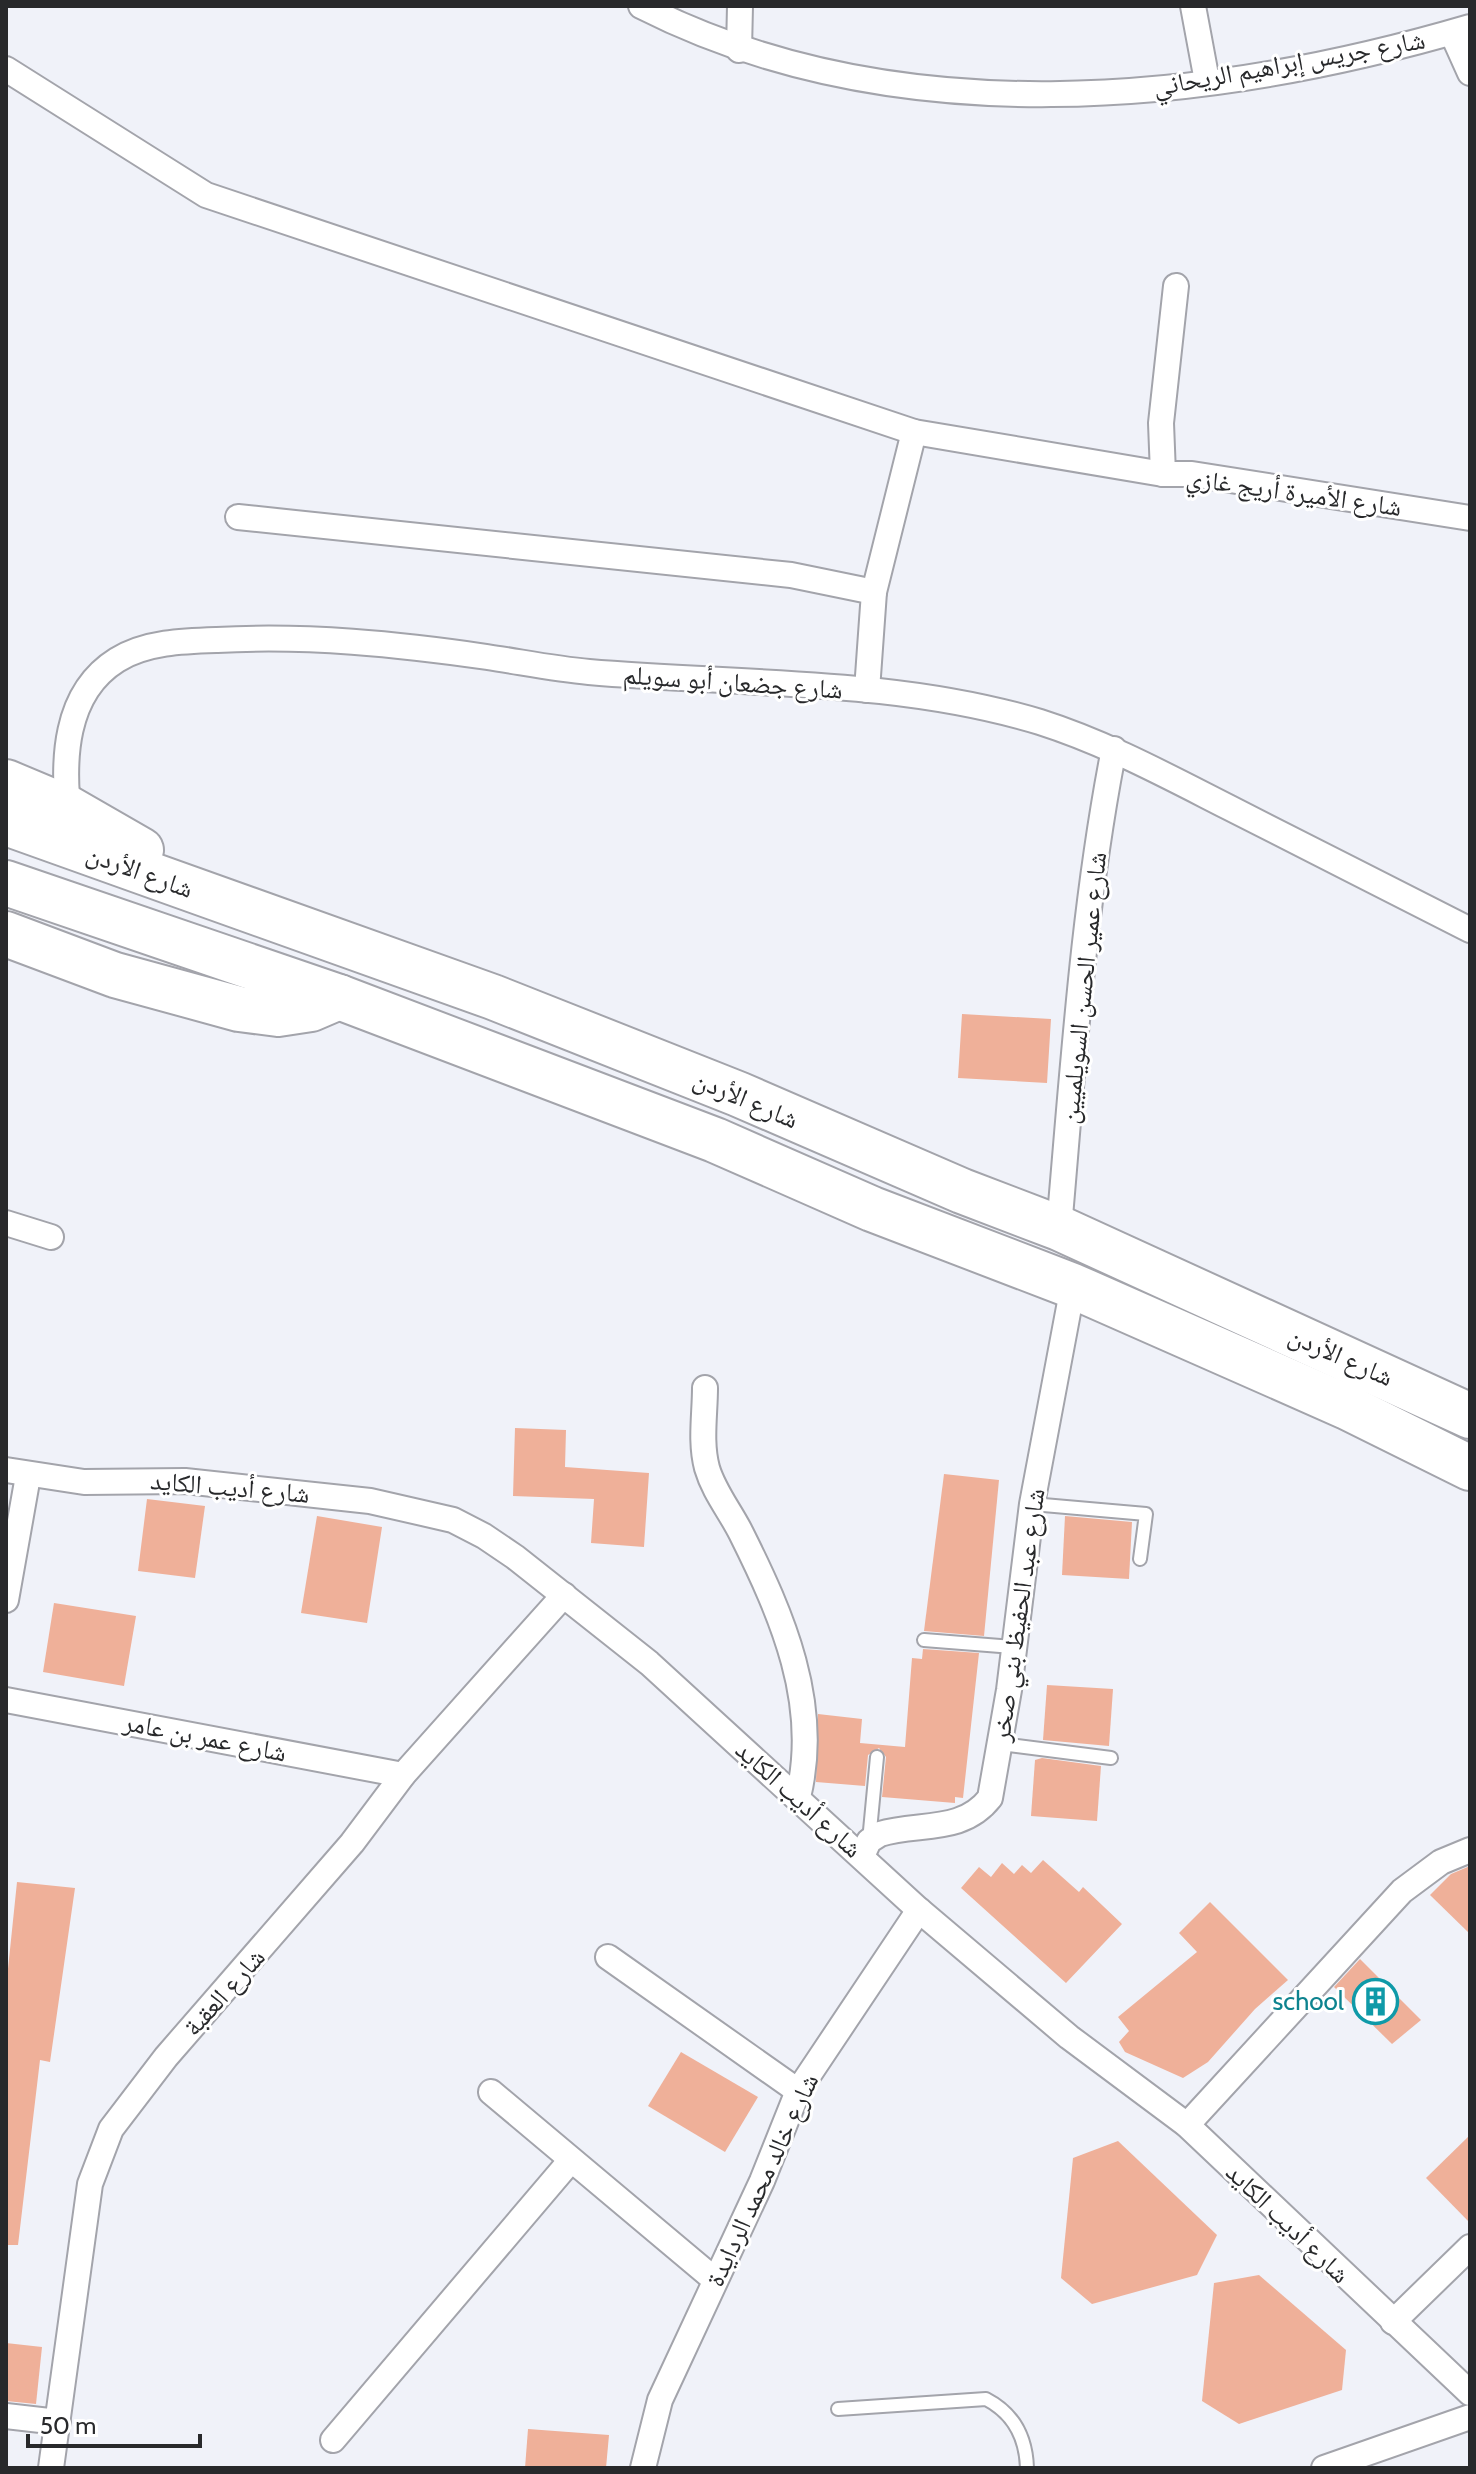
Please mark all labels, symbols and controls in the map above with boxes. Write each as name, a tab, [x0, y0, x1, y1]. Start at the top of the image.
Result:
street label: شارع جريس إبراهيم الريحاني	[1150, 23, 1428, 107]
street label: شارع الأميرة أريج غازي	[1184, 461, 1404, 528]
street label: شارع جضعان أبو سويلم	[622, 658, 844, 707]
street label: شارع الأردن	[82, 837, 198, 905]
street label: شارع عمير الحسن السويلميين	[1053, 850, 1113, 1126]
street label: شارع الأردن	[689, 1063, 803, 1135]
street label: شارع الأردن	[1284, 1319, 1398, 1393]
street label: شارع أديب الكايد	[149, 1464, 311, 1510]
street label: شارع عبد الحفيظ بني صخر	[984, 1486, 1056, 1745]
street label: شارع عمر بن عامر	[120, 1705, 289, 1769]
street label: شارع أديب الكايد	[729, 1734, 869, 1864]
street label: شارع العقبة	[176, 1941, 272, 2043]
building icon: school	[1351, 1977, 1399, 2025]
place label: school	[1273, 1985, 1344, 2017]
street label: شارع خالد محمد الردايدة	[699, 2068, 825, 2292]
street label: شارع أديب الكايد	[1219, 2156, 1357, 2290]
scale bar	[28, 2398, 200, 2448]
text: 50 m	[40, 2411, 96, 2440]

